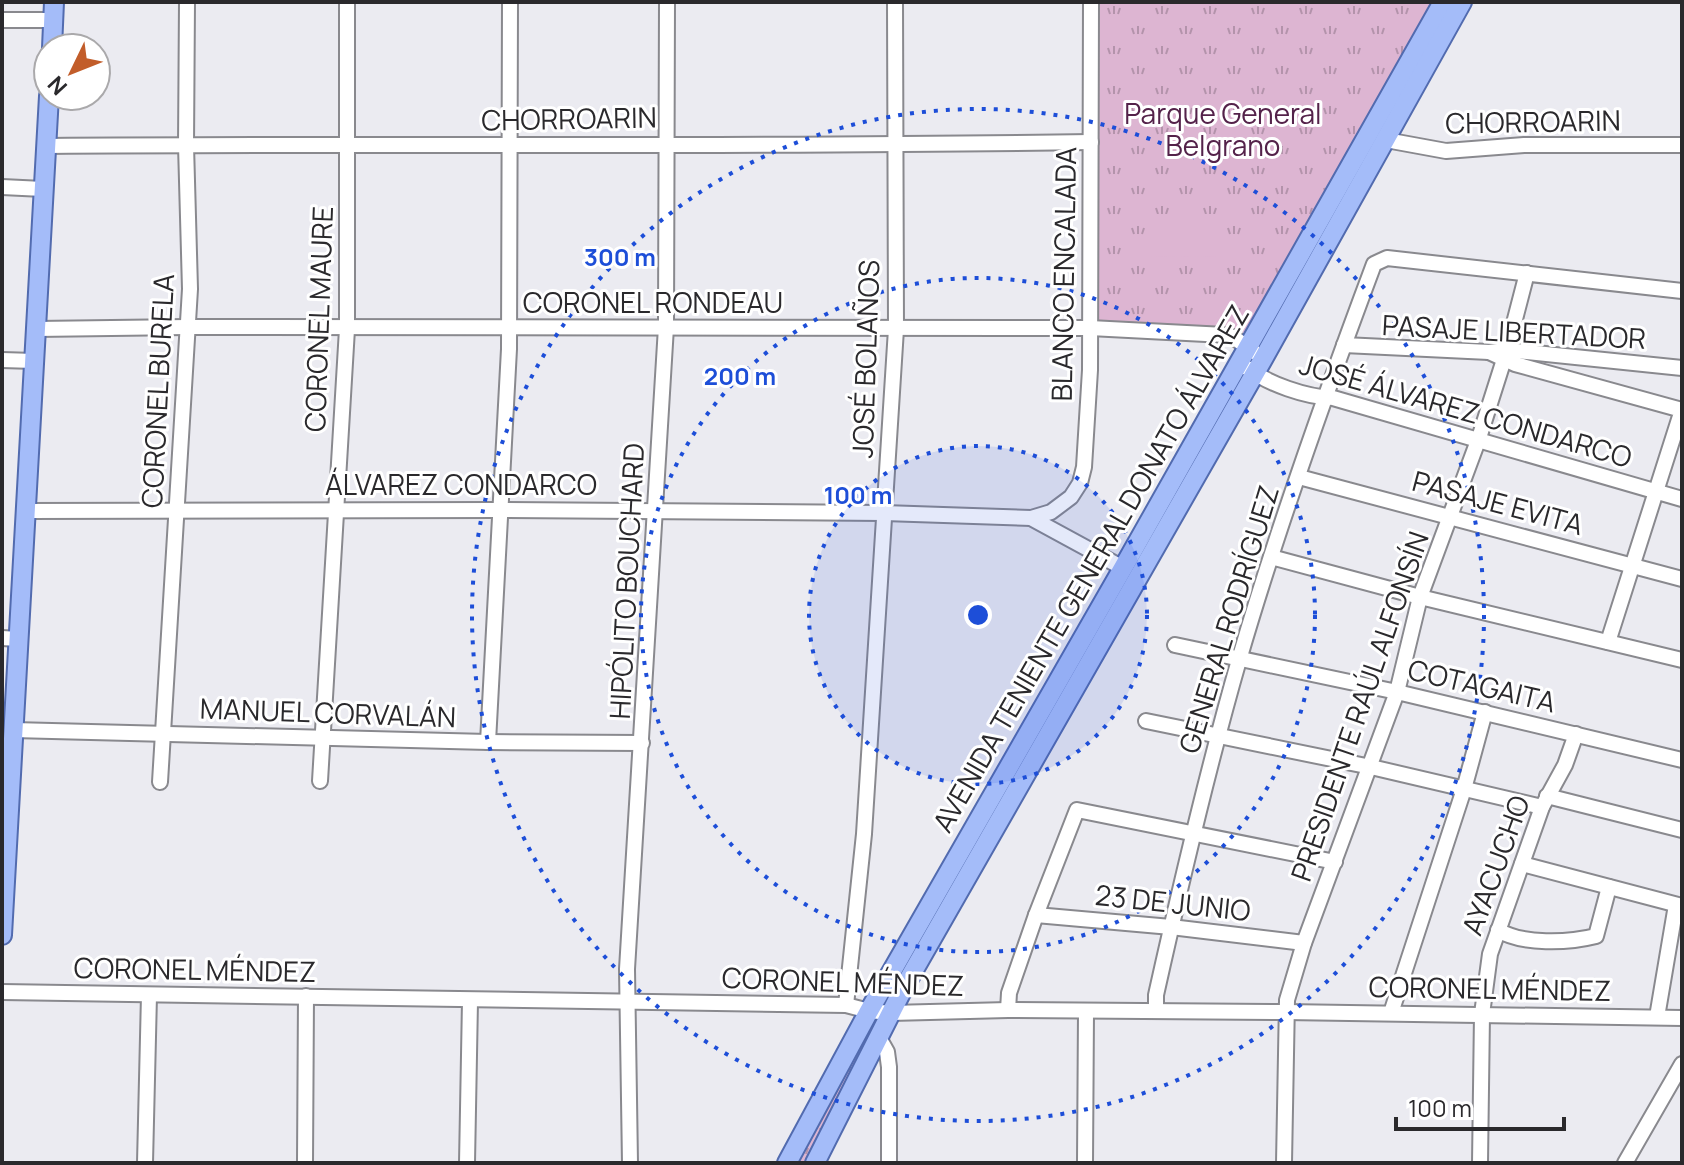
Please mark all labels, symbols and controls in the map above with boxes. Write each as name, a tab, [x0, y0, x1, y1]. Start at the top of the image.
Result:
north arrow	[32, 32, 112, 112]
text: N	[41, 70, 74, 102]
park label: Parque General Belgrano	[1124, 94, 1322, 164]
street label: CHORROARIN	[481, 97, 657, 139]
street label: CHORROARIN	[1445, 100, 1621, 142]
street label: BLANCO ENCALADA	[1042, 146, 1084, 402]
street label: CORONEL MAURE	[295, 205, 341, 433]
text: 300 m	[584, 240, 656, 273]
street label: JOSÉ BOLAÑOS	[843, 259, 887, 459]
street label: CORONEL BURELA	[132, 273, 182, 509]
street label: CORONEL RONDEAU	[523, 283, 783, 321]
street label: AVENIDA TENIENTE GENERAL DONATO ÁLVAREZ	[923, 298, 1257, 838]
street label: PASAJE LIBERTADOR	[1381, 305, 1647, 357]
street label: JOSÉ ÁLVAREZ CONDARCO	[1295, 344, 1637, 476]
text: 200 m	[704, 359, 776, 392]
street label: HIPÓLITO BOUCHARD	[600, 442, 652, 720]
street label: PASAJE EVITA	[1408, 461, 1588, 543]
street label: ÁLVAREZ CONDARCO	[325, 465, 597, 503]
text: 100 m	[824, 478, 892, 511]
street label: GENERAL RODRÍGUEZ	[1169, 480, 1287, 758]
street label: PRESIDENTE RAÚL ALFONSÍN	[1281, 526, 1437, 886]
centre of rings	[964, 601, 992, 629]
street label: COTAGAITA	[1404, 650, 1560, 720]
street label: MANUEL CORVALÁN	[199, 689, 457, 735]
street label: AYACUCHO	[1452, 790, 1538, 940]
street label: 23 DE JUNIO	[1093, 875, 1253, 929]
street label: CORONEL MÉNDEZ	[73, 948, 317, 990]
street label: CORONEL MÉNDEZ	[721, 958, 965, 1004]
street label: CORONEL MÉNDEZ	[1368, 967, 1612, 1009]
scale bar	[1396, 1081, 1564, 1131]
text: 100 m	[1408, 1091, 1472, 1124]

